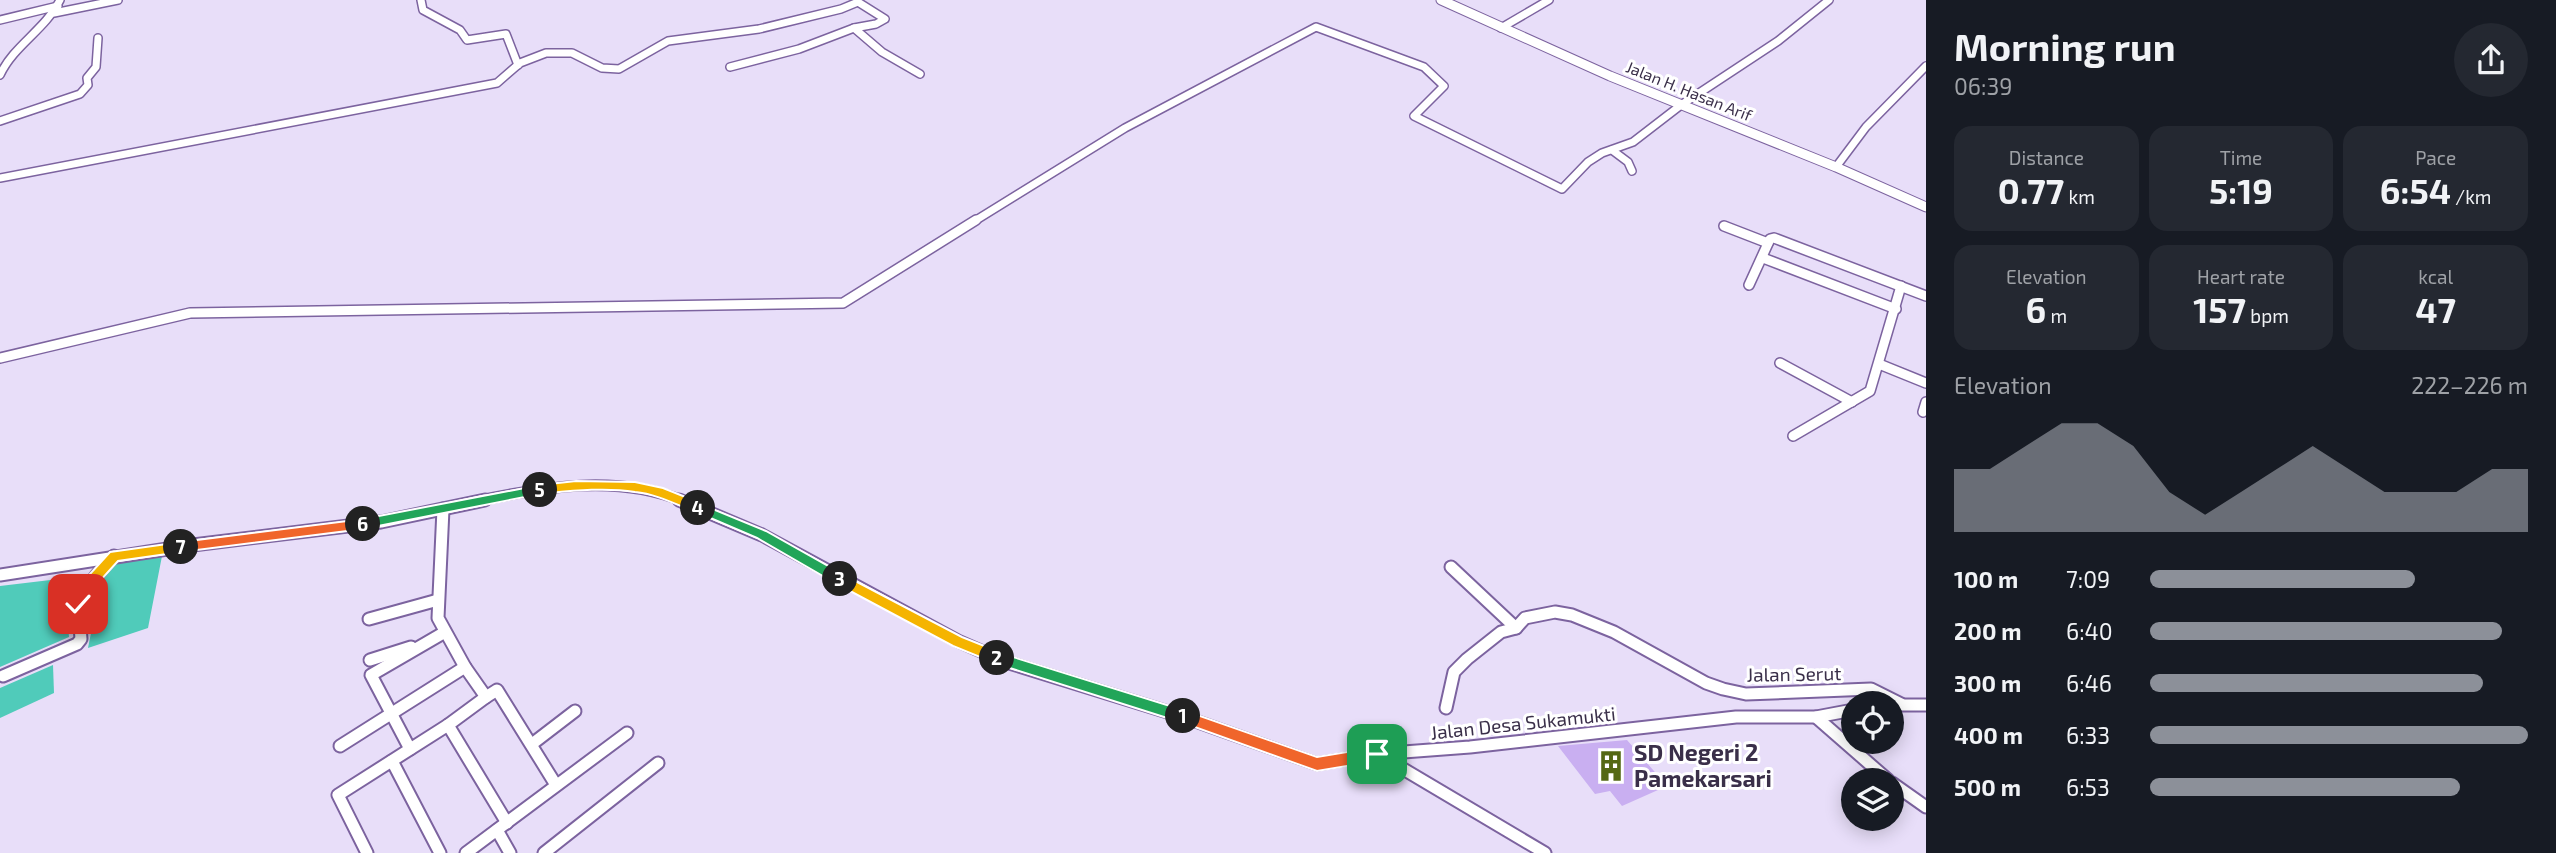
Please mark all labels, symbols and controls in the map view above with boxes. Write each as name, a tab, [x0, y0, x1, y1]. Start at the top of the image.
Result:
text: Morning run	[1954, 23, 2175, 69]
button: share	[2454, 23, 2528, 97]
street label: Jalan H. Hasan Arif	[1624, 57, 1756, 125]
text: 06:39	[1954, 72, 2012, 100]
text: Distance	[2009, 146, 2084, 169]
text: Time	[2220, 146, 2262, 169]
text: Pace	[2415, 146, 2456, 169]
text: 0.77	[1998, 169, 2064, 211]
text: 5:19	[2209, 169, 2273, 211]
text: 6:54	[2380, 169, 2451, 211]
text: km	[2064, 185, 2095, 208]
text: /km	[2451, 185, 2491, 208]
text: Elevation	[2006, 265, 2087, 288]
text: Heart rate	[2197, 265, 2285, 288]
text: kcal	[2418, 265, 2453, 288]
text: 6	[2026, 288, 2046, 330]
text: 157	[2193, 288, 2246, 330]
text: 47	[2415, 288, 2456, 330]
text: m	[2046, 304, 2067, 327]
text: bpm	[2246, 304, 2289, 327]
text: Elevation	[1954, 371, 2052, 399]
text: 222–226 m	[2411, 371, 2528, 399]
pin: 5	[522, 472, 558, 508]
text: 5	[534, 478, 545, 501]
pin: 4	[680, 490, 716, 526]
text: 4	[691, 496, 704, 519]
pin: 6	[346, 506, 380, 542]
text: 6	[357, 512, 368, 535]
pin: 7	[164, 530, 198, 564]
text: 7	[175, 535, 186, 558]
pin: 3	[822, 562, 858, 596]
text: 100 m	[1954, 565, 2018, 593]
text: 7:09	[2066, 565, 2110, 593]
text: 3	[834, 567, 845, 590]
pin	[48, 574, 108, 634]
icon: check	[59, 585, 97, 623]
text: 200 m	[1954, 617, 2022, 645]
text: 6:40	[2066, 617, 2113, 645]
pin: 2	[979, 640, 1014, 676]
text: 2	[991, 646, 1002, 669]
street label: Jalan Serut	[1746, 661, 1842, 686]
text: 300 m	[1954, 669, 2021, 697]
text: 6:46	[2066, 669, 2112, 697]
map controls	[1841, 691, 1904, 831]
button: locate	[1841, 691, 1904, 754]
pin: 1	[1166, 698, 1200, 734]
street label: Jalan Desa Sukamukti	[1429, 701, 1617, 744]
text: 1	[1178, 704, 1187, 727]
text: 400 m	[1954, 721, 2023, 749]
text: 6:33	[2066, 721, 2110, 749]
pin	[1347, 724, 1407, 784]
icon: arrive	[1358, 735, 1396, 773]
place label: SD Negeri 2 Pamekarsari	[1634, 738, 1772, 792]
building icon: SD Negeri 2 Pamekarsari	[1594, 749, 1628, 783]
button: layers	[1841, 768, 1904, 831]
text: 500 m	[1954, 773, 2021, 801]
text: 6:53	[2066, 773, 2110, 801]

